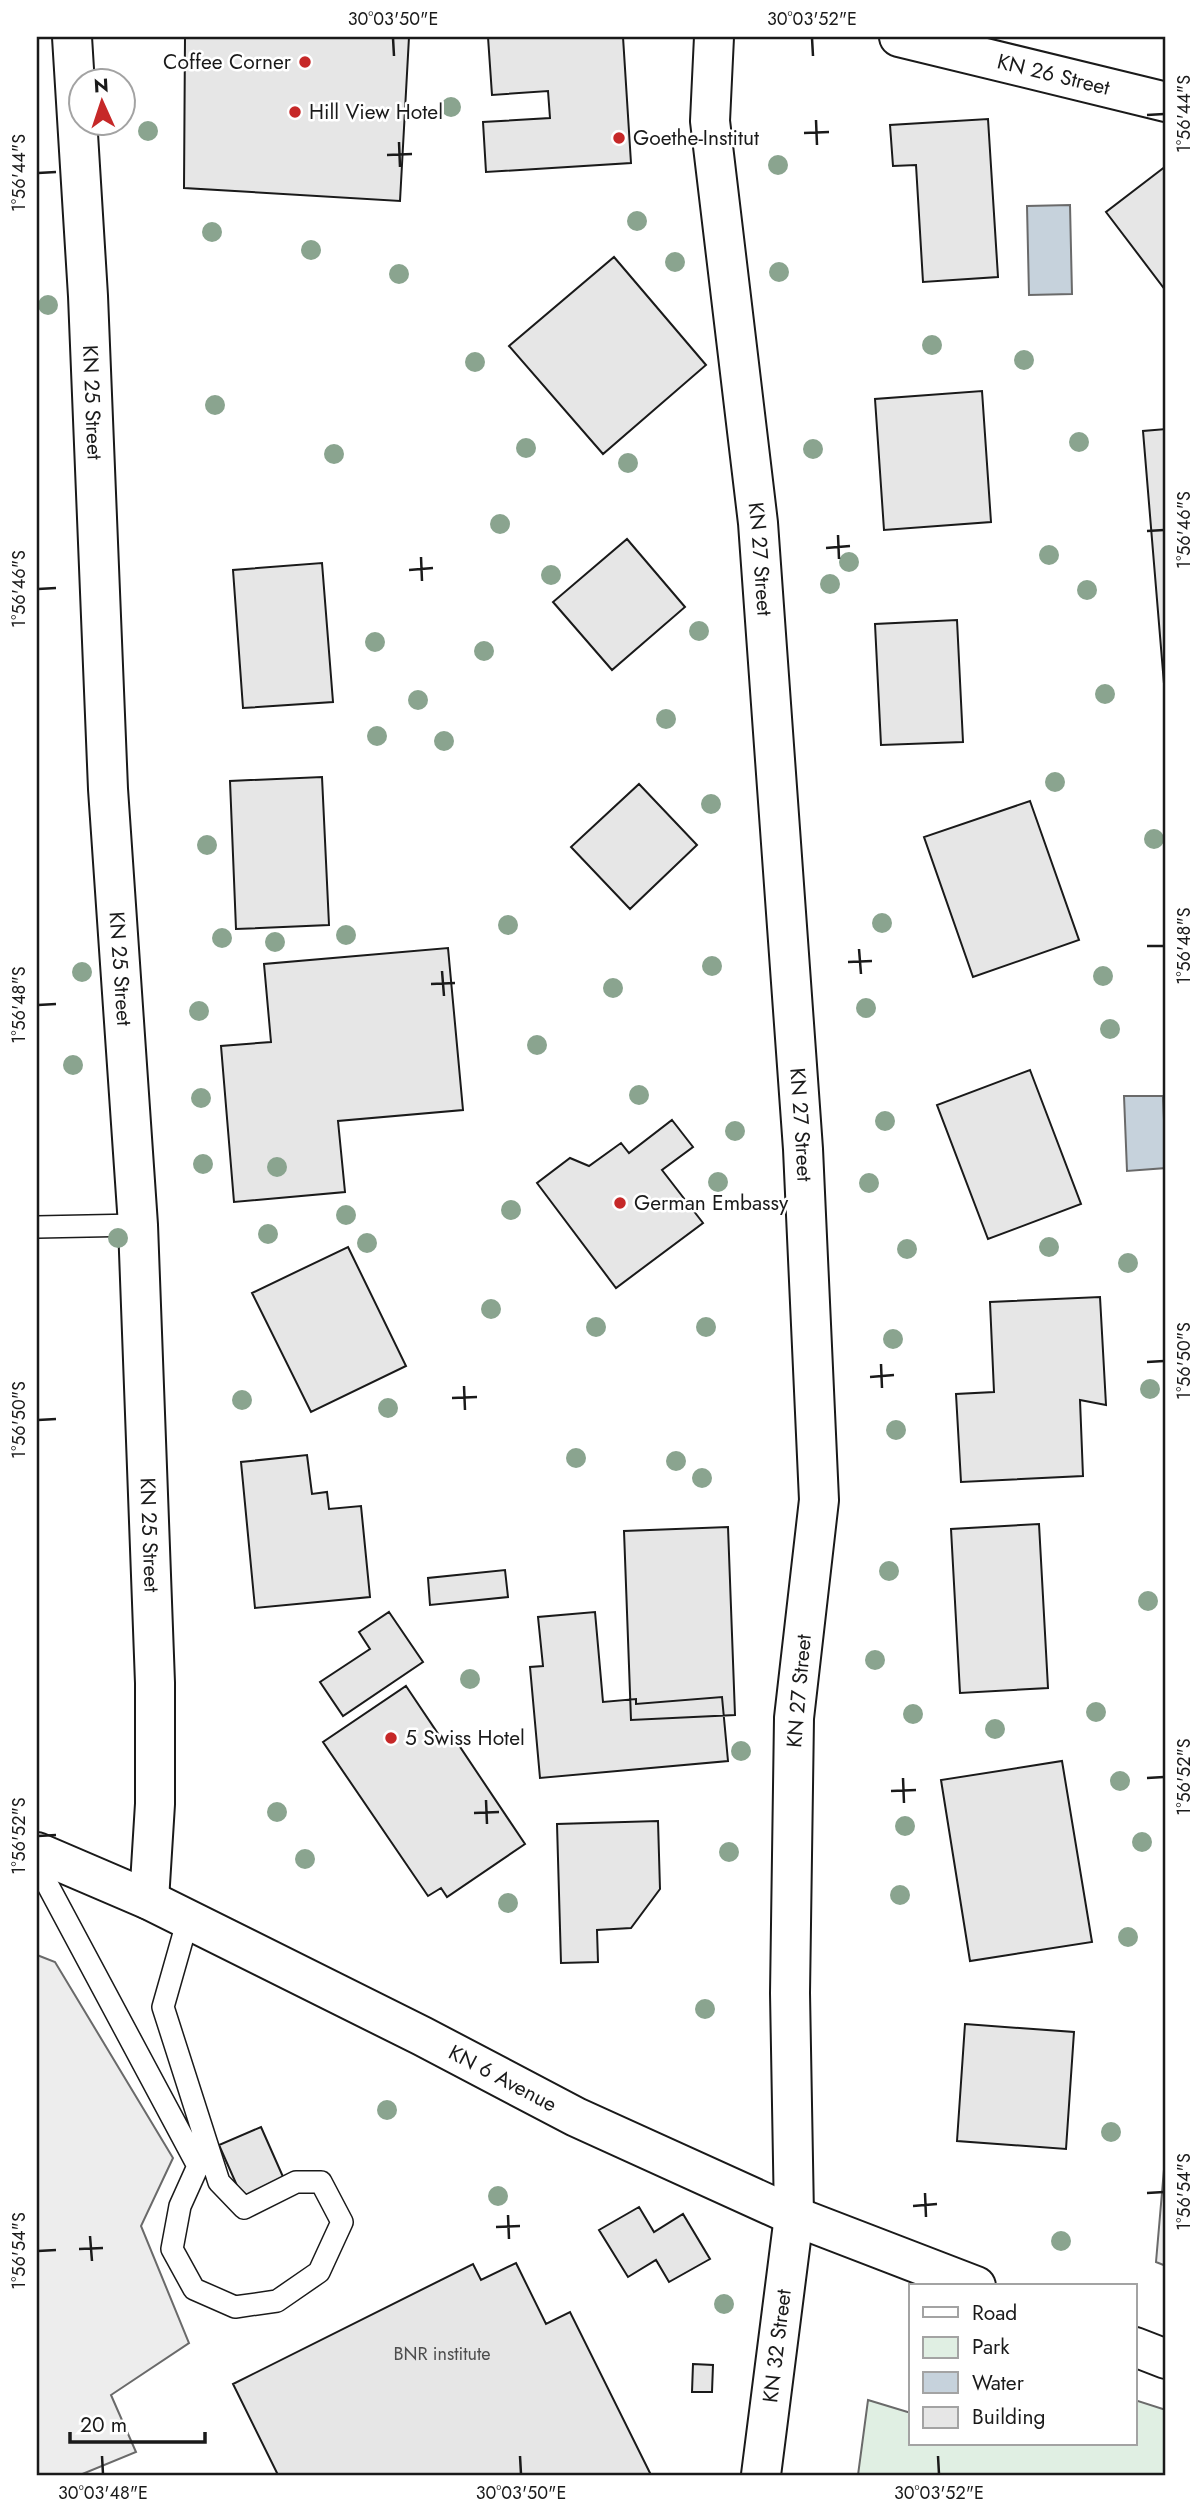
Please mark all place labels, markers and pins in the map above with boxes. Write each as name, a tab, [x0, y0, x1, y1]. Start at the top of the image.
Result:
place label: Coffee Corner	[163, 47, 292, 77]
marker: Coffee Corner	[297, 54, 313, 70]
place label: Hill View Hotel	[309, 97, 443, 127]
marker: Hill View Hotel	[287, 104, 303, 120]
place label: Goethe-Institut	[633, 123, 759, 153]
marker: Goethe-Institut	[611, 130, 627, 146]
place label: German Embassy	[634, 1188, 789, 1218]
marker: German Embassy	[612, 1195, 628, 1211]
place label: 5 Swiss Hotel	[405, 1723, 525, 1753]
marker: 5 Swiss Hotel	[383, 1730, 399, 1746]

